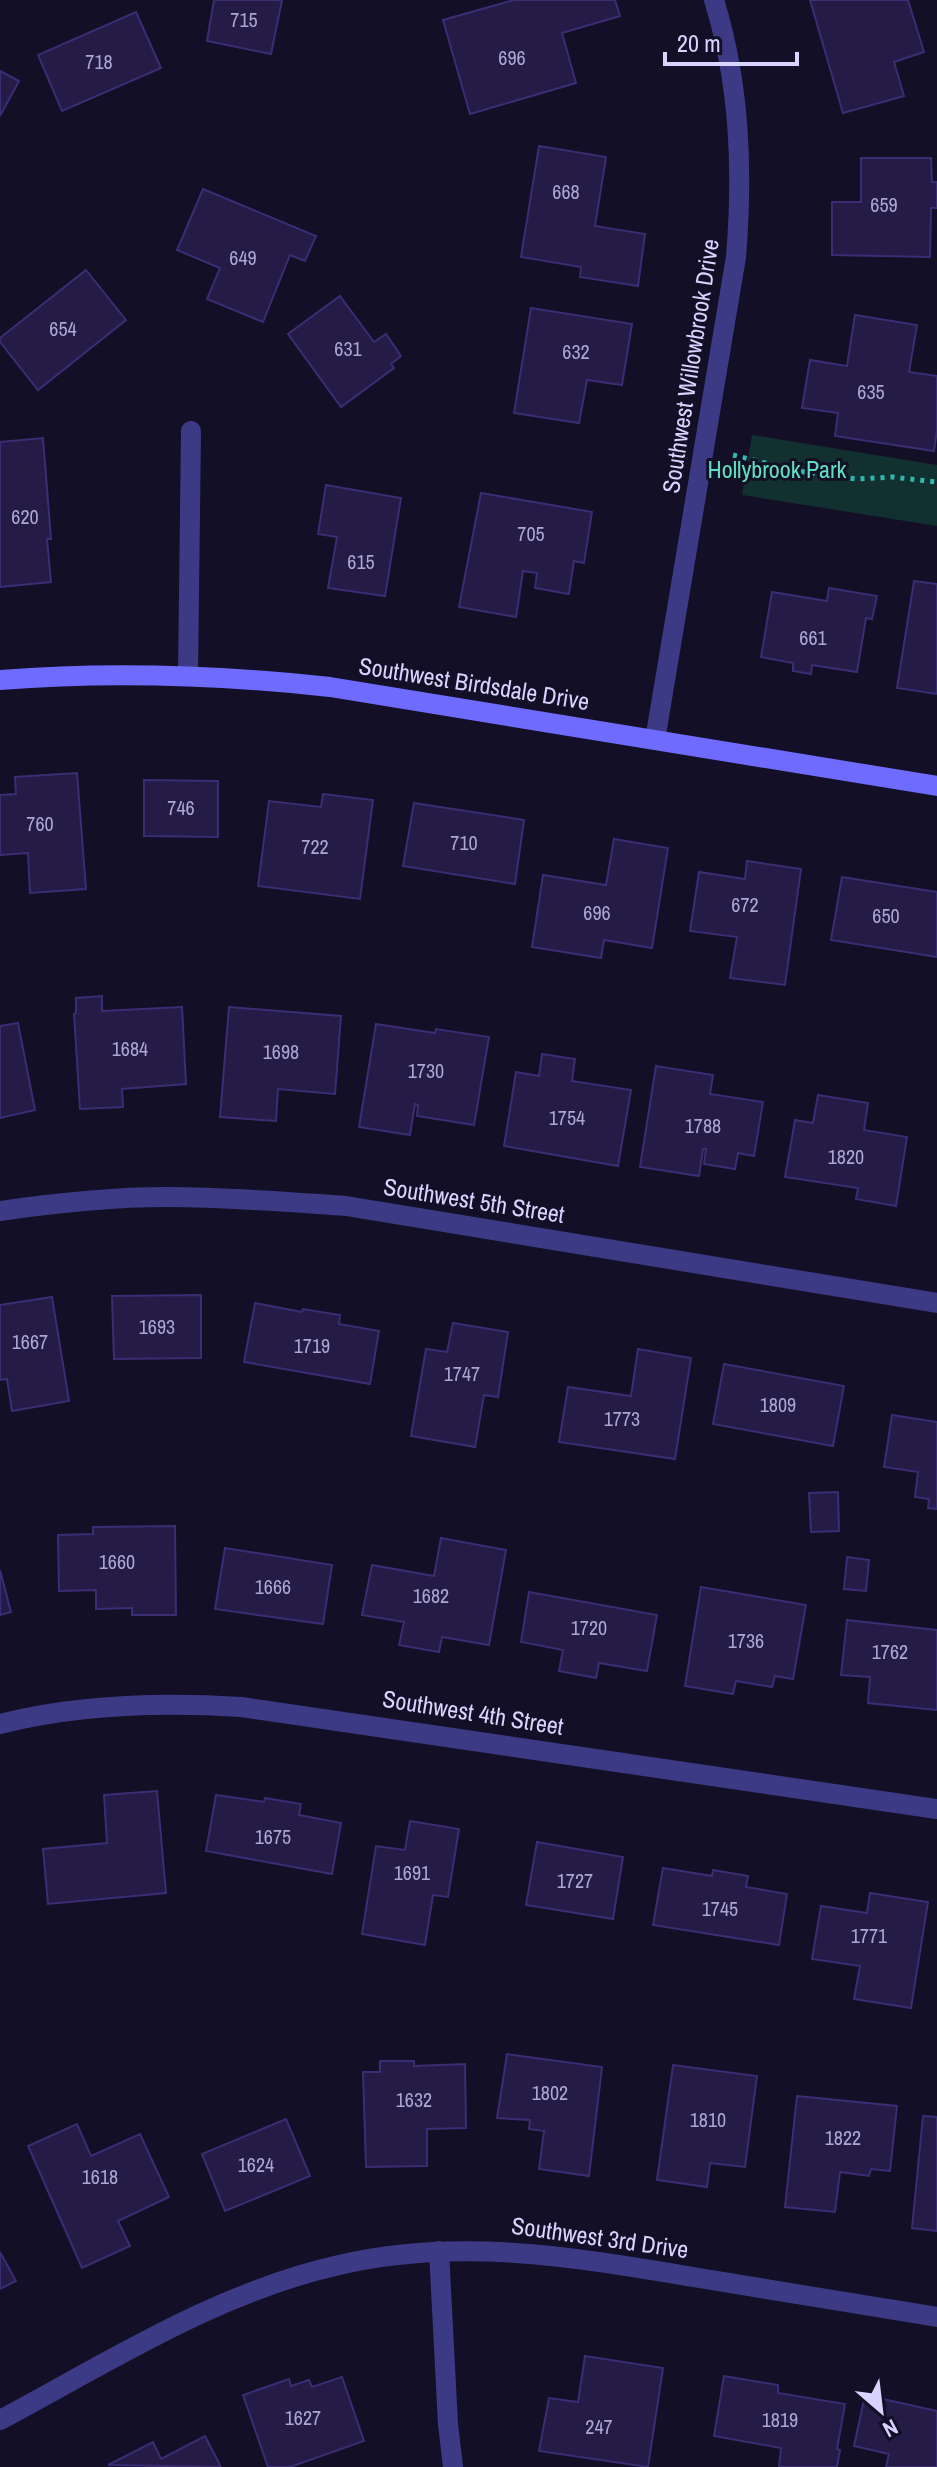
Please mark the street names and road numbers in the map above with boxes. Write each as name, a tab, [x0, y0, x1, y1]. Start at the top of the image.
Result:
street label: Southwest Willowbrook Drive	[654, 236, 726, 495]
street label: Southwest Birdsdale Drive	[357, 649, 592, 717]
street label: Southwest 5th Street	[381, 1170, 567, 1230]
street label: Southwest 4th Street	[380, 1682, 566, 1742]
street label: Southwest 3rd Drive	[510, 2209, 691, 2265]

